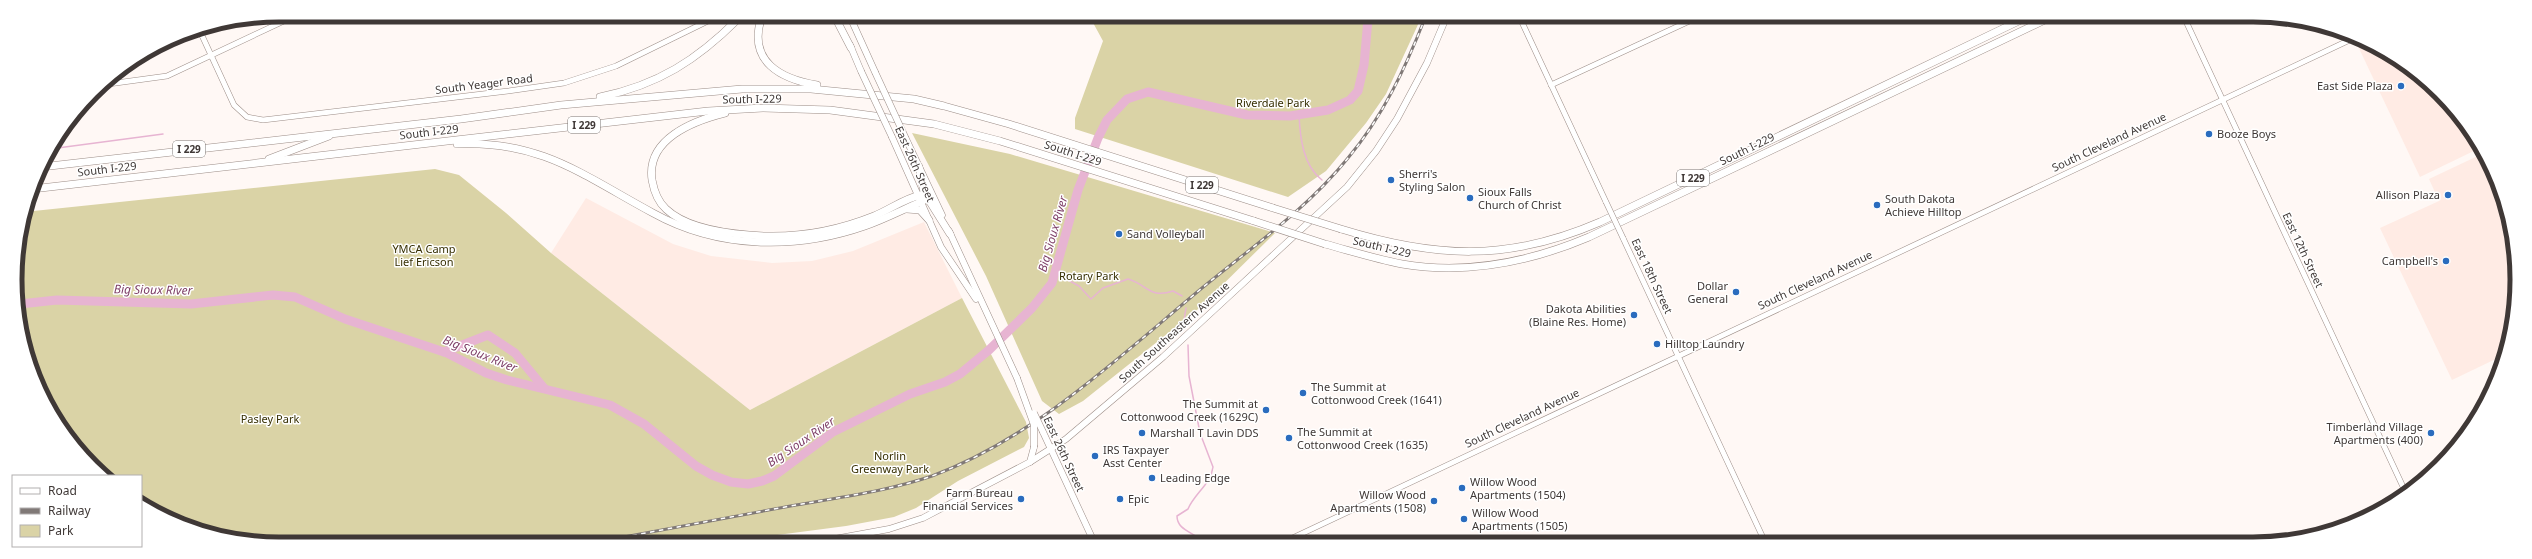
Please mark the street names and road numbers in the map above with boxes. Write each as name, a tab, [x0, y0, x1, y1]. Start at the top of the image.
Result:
street label: South Yeager Road	[434, 70, 533, 97]
street label: South I-229	[722, 90, 782, 107]
street label: South Cleveland Avenue	[2049, 108, 2168, 175]
road number: I 229	[568, 117, 600, 133]
street label: South I-229	[399, 120, 459, 143]
street label: East 26th Street	[892, 124, 939, 204]
street label: South I-229	[1717, 129, 1777, 168]
street label: South I-229	[1043, 136, 1104, 169]
road number: I 229	[173, 141, 205, 157]
street label: South I-229	[77, 157, 137, 180]
road number: I 229	[1677, 170, 1709, 186]
road number: I 229	[1186, 177, 1218, 193]
street label: East 12th Street	[2279, 210, 2327, 290]
street label: South I-229	[1352, 233, 1413, 260]
street label: East 18th Street	[1628, 236, 1676, 316]
street label: South Cleveland Avenue	[1755, 246, 1874, 313]
street label: South Southeastern Avenue	[1115, 278, 1232, 385]
street label: South Cleveland Avenue	[1462, 384, 1581, 451]
street label: East 26th Street	[1040, 414, 1088, 494]

